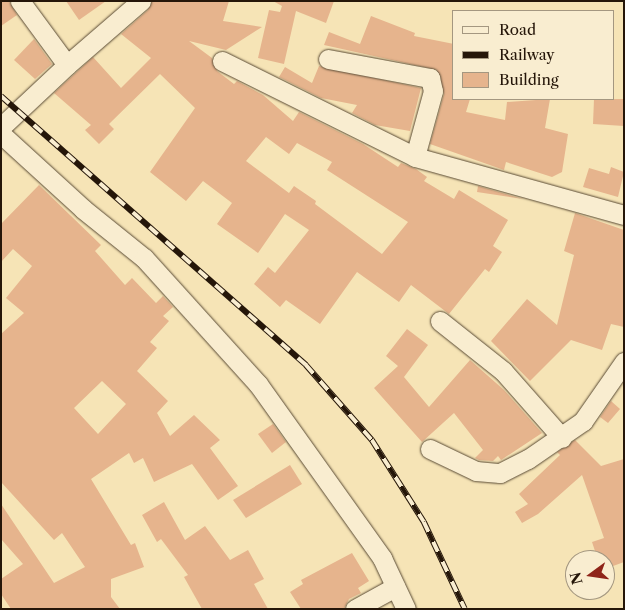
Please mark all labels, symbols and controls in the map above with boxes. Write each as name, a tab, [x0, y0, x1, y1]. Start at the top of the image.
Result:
legend	[452, 10, 615, 100]
text: Road	[499, 20, 536, 39]
text: Railway	[499, 45, 555, 64]
text: Building	[499, 70, 559, 89]
north arrow	[565, 550, 615, 600]
text: N	[566, 570, 587, 586]

